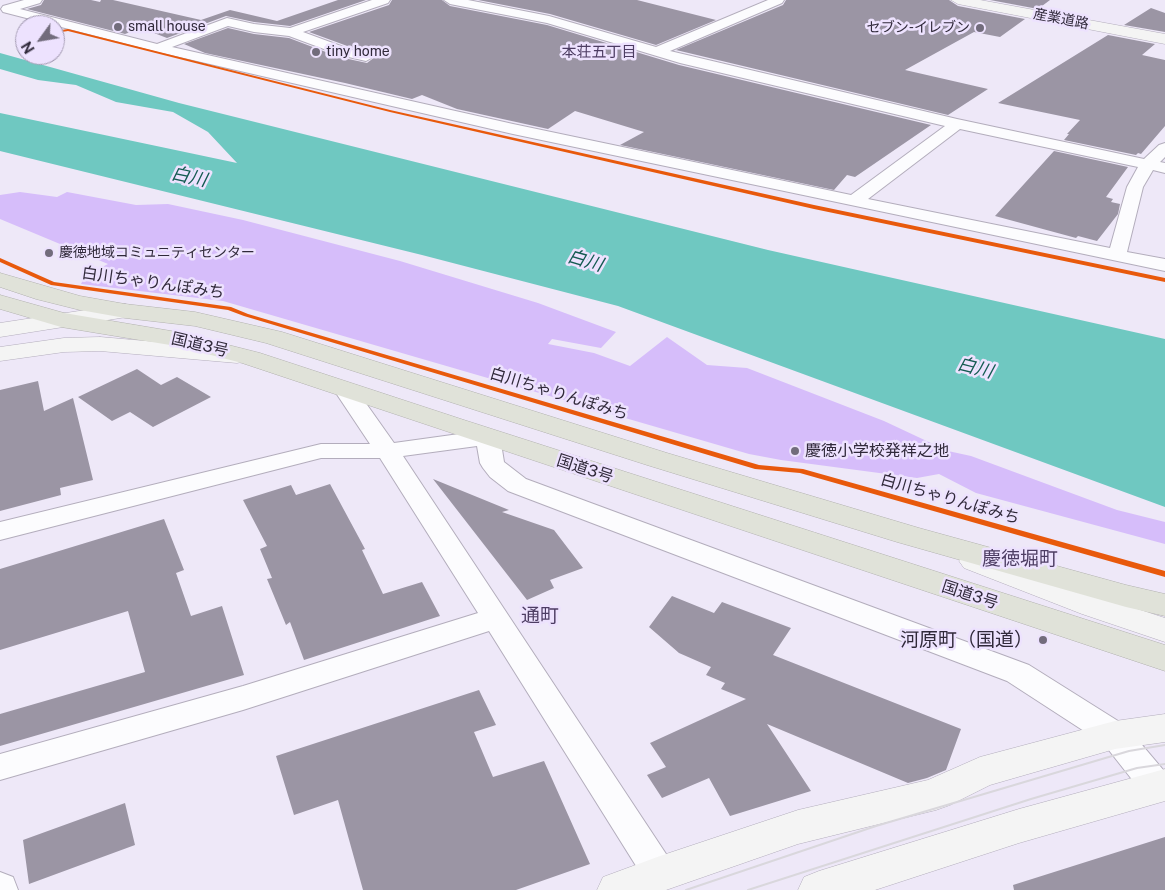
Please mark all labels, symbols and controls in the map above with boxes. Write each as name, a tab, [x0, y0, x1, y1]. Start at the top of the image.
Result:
street label: 産業道路	[1032, 5, 1090, 33]
north arrow	[15, 15, 65, 65]
place label: small house	[128, 19, 206, 35]
place label: セブン-イレブン	[867, 20, 970, 36]
marker: small house	[112, 21, 124, 33]
marker: セブン-イレブン	[974, 22, 986, 34]
text: N	[18, 39, 38, 56]
district label: 本荘五丁目	[562, 43, 636, 61]
place label: tiny home	[326, 44, 390, 60]
marker: tiny home	[310, 46, 322, 58]
water label: 白川	[169, 163, 209, 191]
place label: 慶徳地域コミュニティセンター	[59, 245, 255, 261]
water label: 白川	[565, 246, 605, 276]
marker: 慶徳地域コミュニティセンター	[43, 247, 55, 259]
street label: 白川ちゃりんぽみち	[80, 263, 226, 303]
street label: 国道3号	[170, 329, 230, 361]
water label: 白川	[955, 353, 995, 383]
street label: 白川ちゃりんぽみち	[487, 364, 631, 424]
place label: 慶徳小学校発祥之地	[805, 441, 949, 461]
marker: 慶徳小学校発祥之地	[789, 445, 801, 457]
street label: 国道3号	[554, 451, 616, 487]
street label: 白川ちゃりんぽみち	[878, 470, 1022, 528]
district label: 慶徳堀町	[982, 548, 1058, 570]
street label: 国道3号	[939, 577, 1001, 613]
district label: 通町	[521, 605, 559, 627]
place label: 河原町（国道）	[900, 629, 1033, 651]
marker: 河原町（国道）	[1037, 634, 1049, 646]

